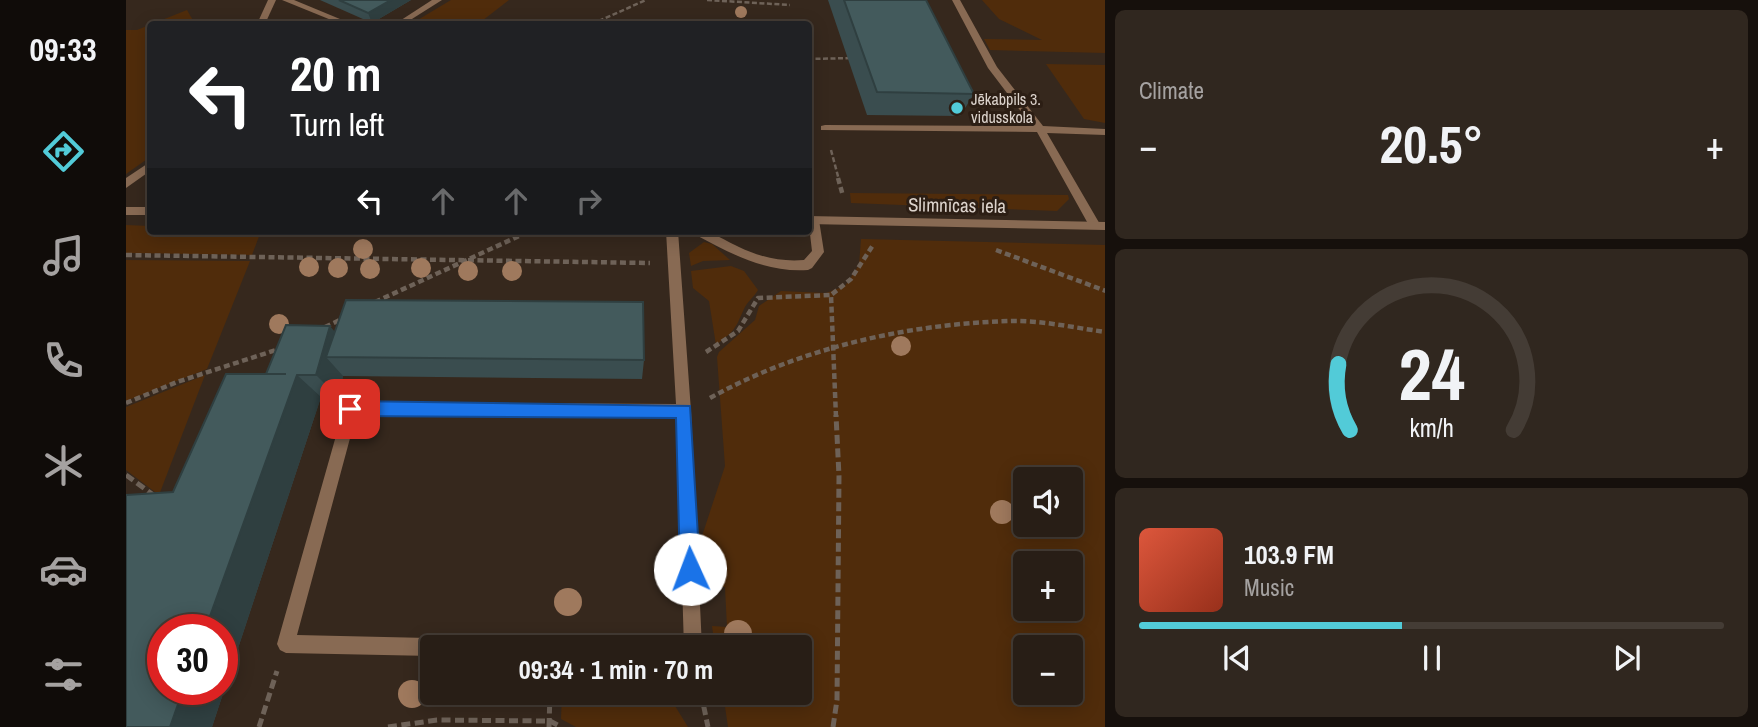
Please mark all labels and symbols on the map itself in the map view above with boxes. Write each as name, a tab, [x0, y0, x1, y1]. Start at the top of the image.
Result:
place label: Jēkabpils 3. vidusskola	[971, 88, 1041, 128]
marker: Jēkabpils 3. vidusskola	[949, 100, 965, 116]
street label: Slimnīcas iela	[908, 191, 1006, 219]
pin	[320, 379, 380, 439]
position arrow	[653, 532, 727, 606]
speed limit sign: 30	[147, 614, 238, 705]

